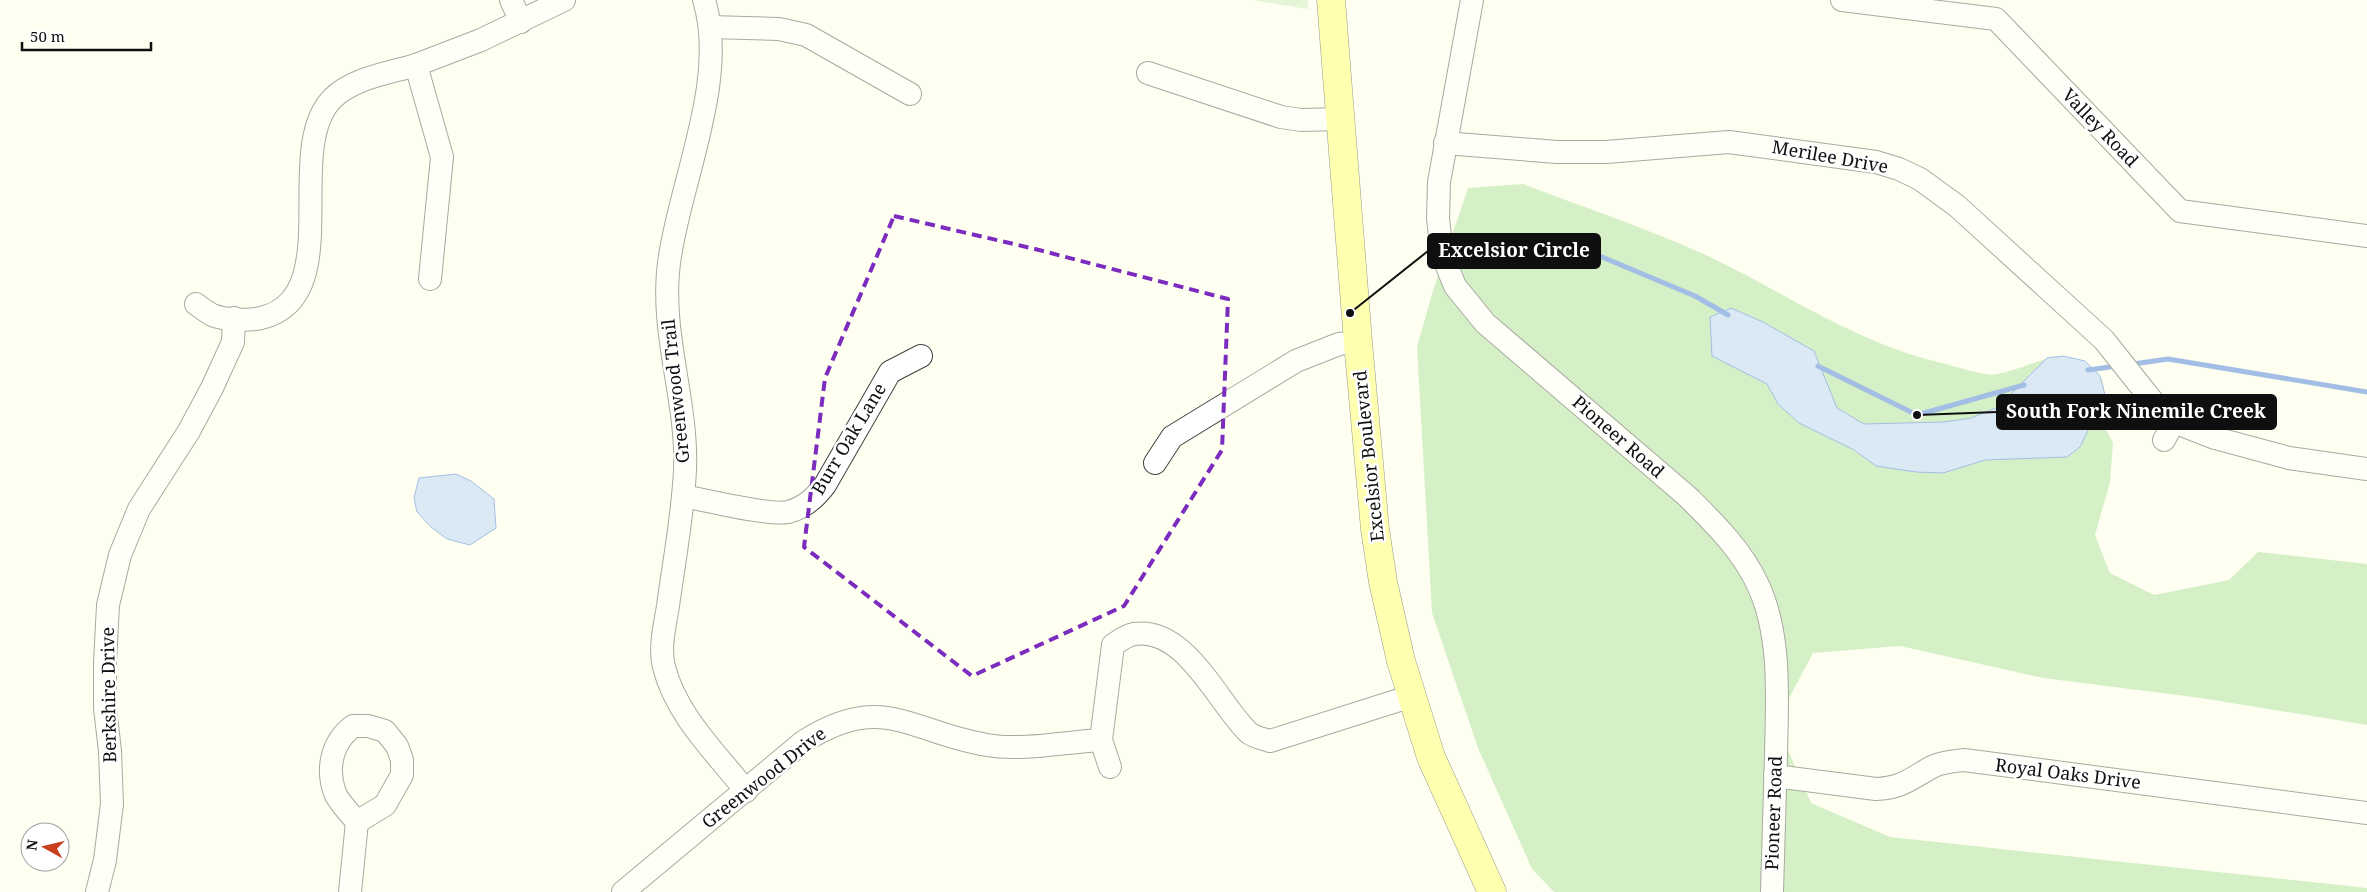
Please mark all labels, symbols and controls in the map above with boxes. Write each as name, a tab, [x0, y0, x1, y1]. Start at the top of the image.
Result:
scale bar	[22, 20, 151, 52]
text: 50 m	[30, 26, 65, 46]
street label: Valley Road	[2057, 83, 2144, 172]
street label: Merilee Drive	[1770, 134, 1890, 178]
callout: Excelsior Circle	[1428, 234, 1600, 268]
text: Excelsior Circle	[1438, 237, 1590, 263]
street label: Greenwood Trail	[655, 317, 695, 464]
street label: Excelsior Boulevard	[1347, 369, 1389, 543]
street label: Burr Oak Lane	[805, 378, 891, 499]
street label: Pioneer Road	[1568, 390, 1670, 483]
callout: South Fork Ninemile Creek	[1997, 395, 2276, 429]
text: South Fork Ninemile Creek	[2006, 398, 2267, 424]
street label: Berkshire Drive	[95, 627, 121, 763]
street label: Greenwood Drive	[696, 721, 831, 833]
street label: Royal Oaks Drive	[1994, 752, 2142, 794]
street label: Pioneer Road	[1759, 755, 1787, 871]
north arrow	[20, 822, 70, 872]
text: N	[21, 838, 42, 852]

